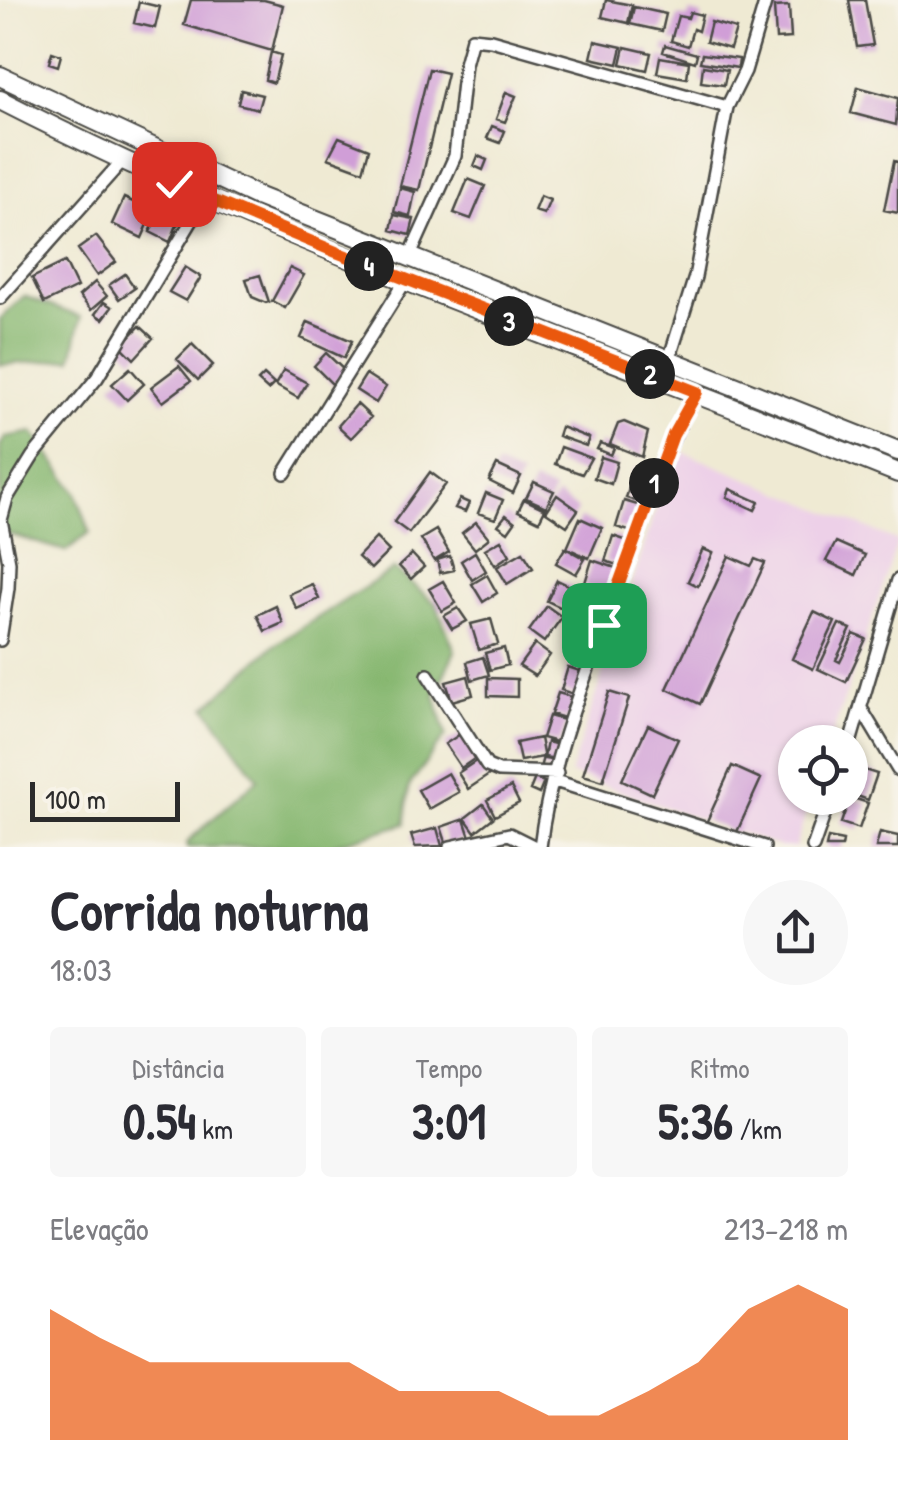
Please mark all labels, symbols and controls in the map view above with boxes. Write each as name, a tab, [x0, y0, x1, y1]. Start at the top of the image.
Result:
pin	[132, 142, 217, 227]
icon: check	[147, 157, 202, 212]
pin: 4	[344, 241, 394, 291]
text: 4	[364, 247, 374, 285]
pin: 3	[484, 296, 534, 346]
text: 3	[503, 302, 515, 340]
pin: 2	[625, 349, 675, 399]
text: 2	[643, 355, 657, 393]
pin: 1	[629, 458, 679, 508]
text: 1	[649, 464, 659, 502]
pin	[562, 583, 647, 668]
icon: arrive	[577, 598, 632, 653]
map controls	[778, 725, 868, 815]
button: locate	[778, 725, 868, 815]
scale bar	[30, 777, 180, 821]
text: 100 m	[45, 780, 106, 818]
text: Corrida noturna	[50, 873, 368, 947]
button: share	[743, 880, 848, 985]
text: 18:03	[50, 948, 112, 991]
text: Distância	[132, 1049, 224, 1087]
text: Tempo	[416, 1049, 482, 1087]
text: Ritmo	[691, 1049, 749, 1087]
text: 0.54	[123, 1087, 196, 1155]
text: 3:01	[412, 1087, 486, 1155]
text: 5:36	[658, 1087, 733, 1155]
text: km	[196, 1110, 233, 1148]
text: /km	[733, 1110, 782, 1148]
text: Elevação	[50, 1207, 149, 1250]
text: 213–218 m	[724, 1207, 848, 1250]

